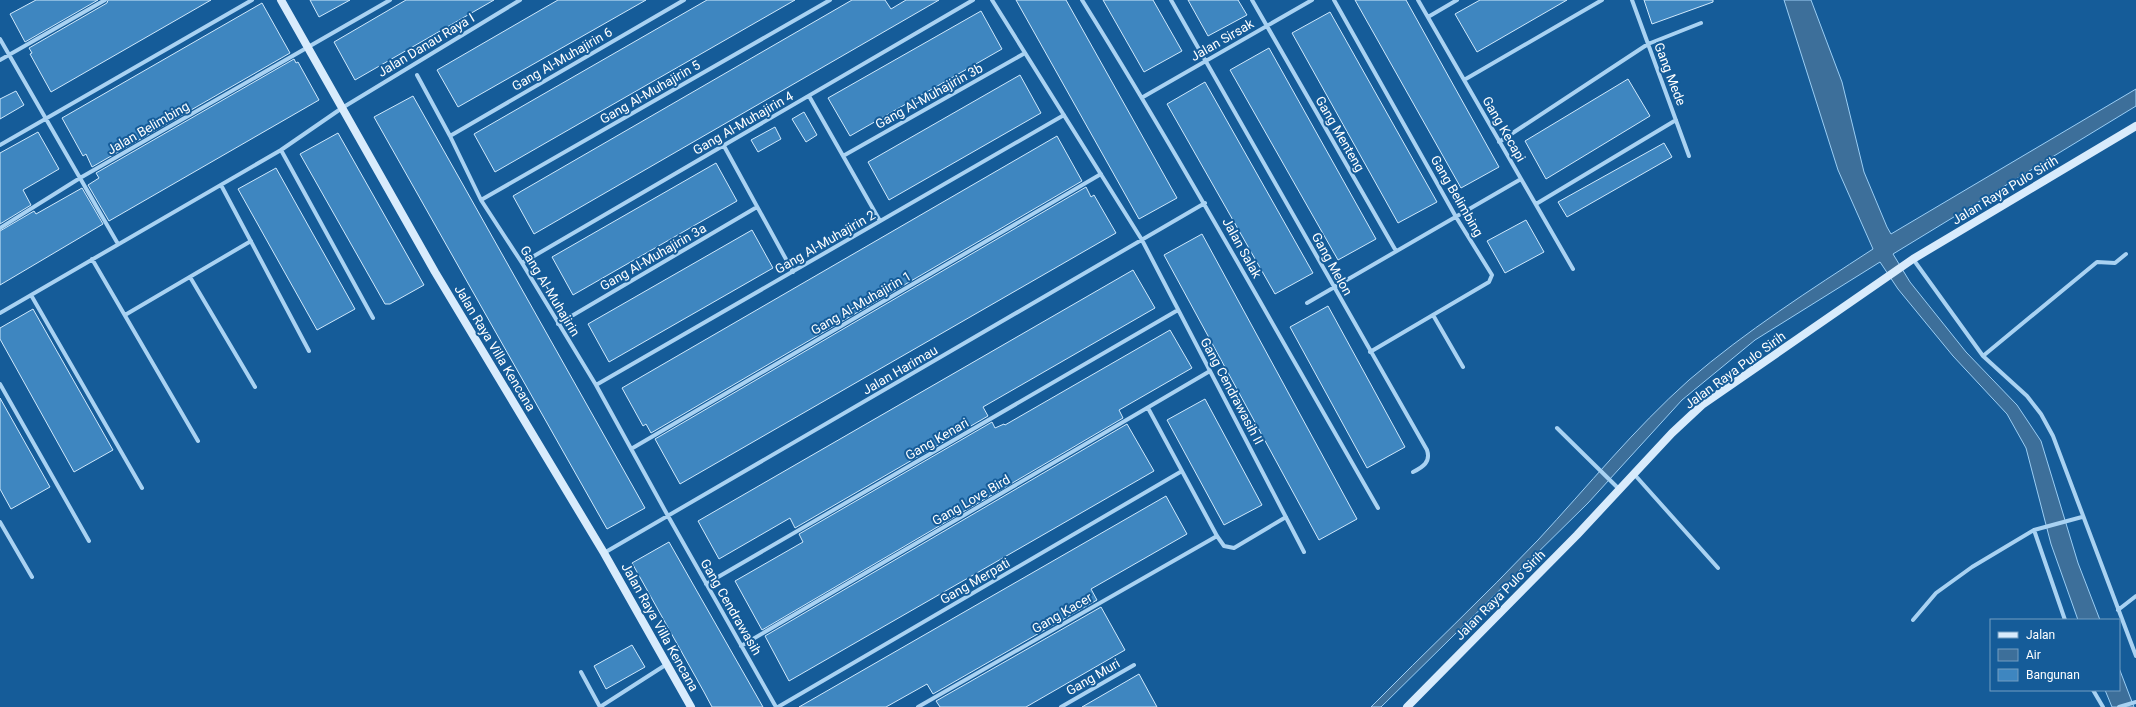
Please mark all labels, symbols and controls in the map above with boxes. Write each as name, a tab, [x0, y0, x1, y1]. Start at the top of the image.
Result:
street label: Jalan Danau Raya I	[375, 10, 477, 80]
street label: Jalan Sirsak	[1188, 16, 1257, 64]
street label: Gang Al-Muhajirin 6	[509, 24, 615, 94]
street label: Gang Mede	[1651, 40, 1689, 108]
street label: Gang Al-Muhajirin 5	[597, 57, 703, 127]
street label: Gang Al-Muhajirin 3b	[873, 60, 985, 132]
street label: Gang Al-Muhajirin 4	[690, 88, 796, 158]
street label: Gang Menteng	[1312, 94, 1368, 174]
street label: Gang Kecapi	[1479, 94, 1529, 164]
street label: Jalan Belimbing	[104, 98, 192, 158]
street label: Jalan Raya Pulo Sirih	[1949, 152, 2061, 228]
street label: Gang Belimbing	[1428, 153, 1486, 239]
street label: Gang Al-Muhajirin 2	[772, 207, 878, 277]
street label: Jalan Salak	[1219, 215, 1265, 281]
street label: Gang Al-Muhajirin 3a	[597, 220, 709, 294]
street label: Gang Melon	[1309, 230, 1355, 298]
street label: Gang Al-Muhajirin	[517, 243, 583, 339]
street label: Gang Al-Muhajirin 1	[808, 268, 914, 338]
street label: Jalan Raya Villa Kencana	[451, 282, 539, 414]
street label: Jalan Raya Pulo Sirih	[1682, 328, 1788, 412]
street label: Gang Cendrawasih II	[1197, 335, 1267, 447]
street label: Jalan Harimau	[860, 342, 940, 398]
street label: Gang Kenari	[903, 415, 971, 463]
street label: Gang Love Bird	[930, 472, 1012, 528]
street label: Jalan Raya Pulo Sirih	[1452, 547, 1548, 643]
street label: Gang Merpati	[937, 555, 1013, 607]
street label: Gang Cendrawasih	[697, 556, 765, 658]
street label: Jalan Raya Villa Kencana	[618, 560, 702, 694]
street label: Gang Kacer	[1029, 589, 1095, 636]
legend	[1990, 619, 2120, 691]
text: Jalan	[2026, 628, 2055, 642]
text: Air	[2026, 648, 2041, 662]
street label: Gang Muri	[1063, 656, 1123, 698]
text: Bangunan	[2026, 668, 2080, 682]

